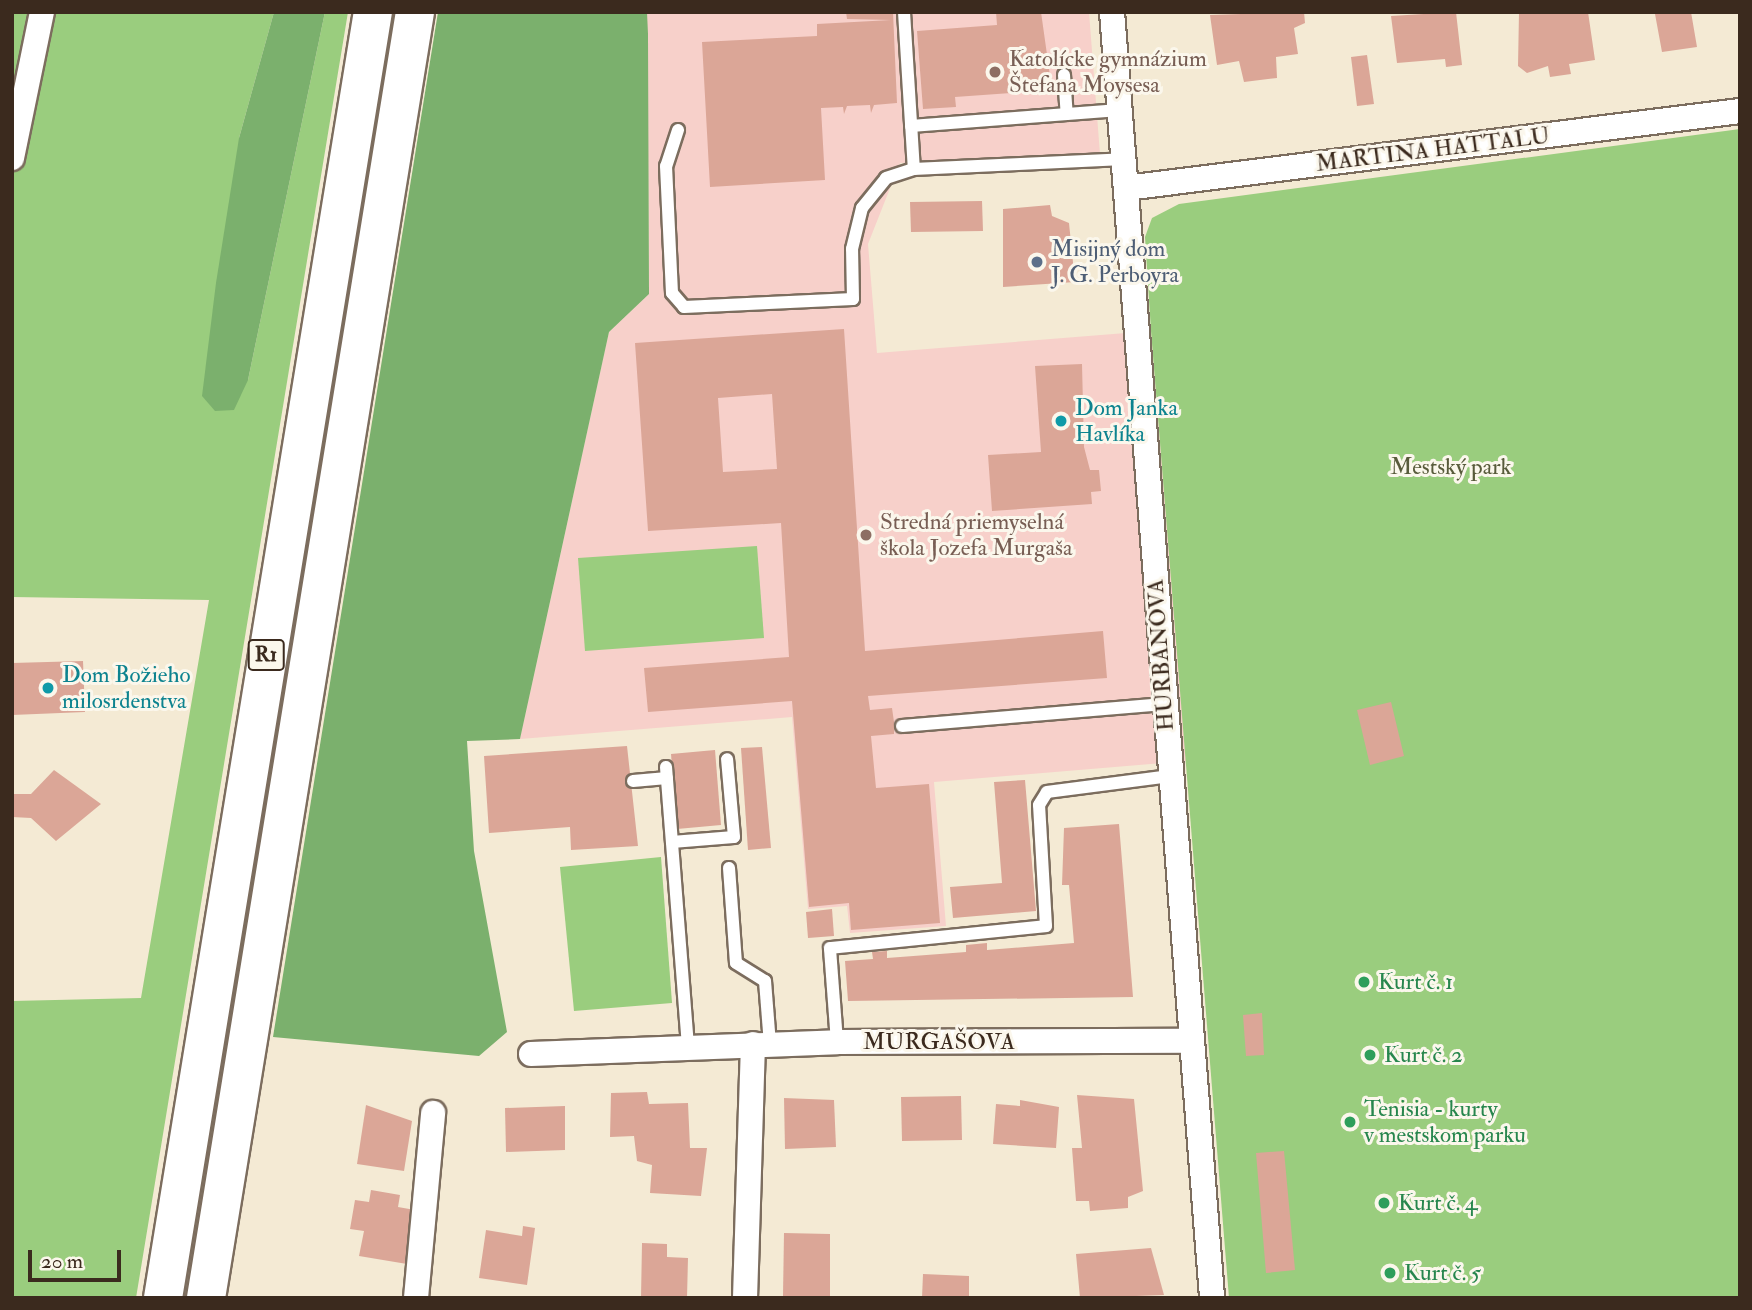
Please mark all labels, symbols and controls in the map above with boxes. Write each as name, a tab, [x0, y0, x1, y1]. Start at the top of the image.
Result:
place label: Katolícke gymnázium Štefana Moysesa	[1009, 45, 1207, 99]
marker: Katolícke gymnázium Štefana Moysesa	[987, 64, 1003, 80]
street label: MARTINA HATTALU	[1314, 122, 1552, 178]
place label: Misijný dom J. G. Perboyra	[1051, 235, 1179, 289]
marker: Misijný dom J. G. Perboyra	[1029, 254, 1045, 270]
place label: Dom Janka Havlíka	[1075, 394, 1178, 448]
marker: Dom Janka Havlíka	[1053, 413, 1069, 429]
park label: Mestský park	[1390, 453, 1512, 481]
place label: Stredná priemyselná škola Jozefa Murgaša	[880, 508, 1072, 562]
marker: Stredná priemyselná škola Jozefa Murgaša	[858, 527, 874, 543]
street label: HURBANOVA	[1142, 578, 1180, 732]
road number: R1	[247, 638, 285, 672]
place label: Dom Božieho milosrdenstva	[62, 661, 191, 715]
marker: Dom Božieho milosrdenstva	[40, 680, 56, 696]
place label: Kurt č. 1	[1378, 968, 1453, 996]
marker: Kurt č. 1	[1356, 974, 1372, 990]
street label: MURGAŠOVA	[863, 1028, 1015, 1056]
place label: Kurt č. 2	[1384, 1041, 1463, 1069]
marker: Kurt č. 2	[1362, 1047, 1378, 1063]
place label: Tenisia - kurty v mestskom parku	[1364, 1095, 1526, 1149]
marker: Tenisia - kurty v mestskom parku	[1342, 1114, 1358, 1130]
place label: Kurt č. 4	[1398, 1189, 1477, 1217]
marker: Kurt č. 4	[1376, 1195, 1392, 1211]
scale bar	[32, 1236, 124, 1280]
text: 20 m	[41, 1248, 83, 1275]
place label: Kurt č. 5	[1404, 1259, 1481, 1287]
marker: Kurt č. 5	[1382, 1265, 1398, 1281]

